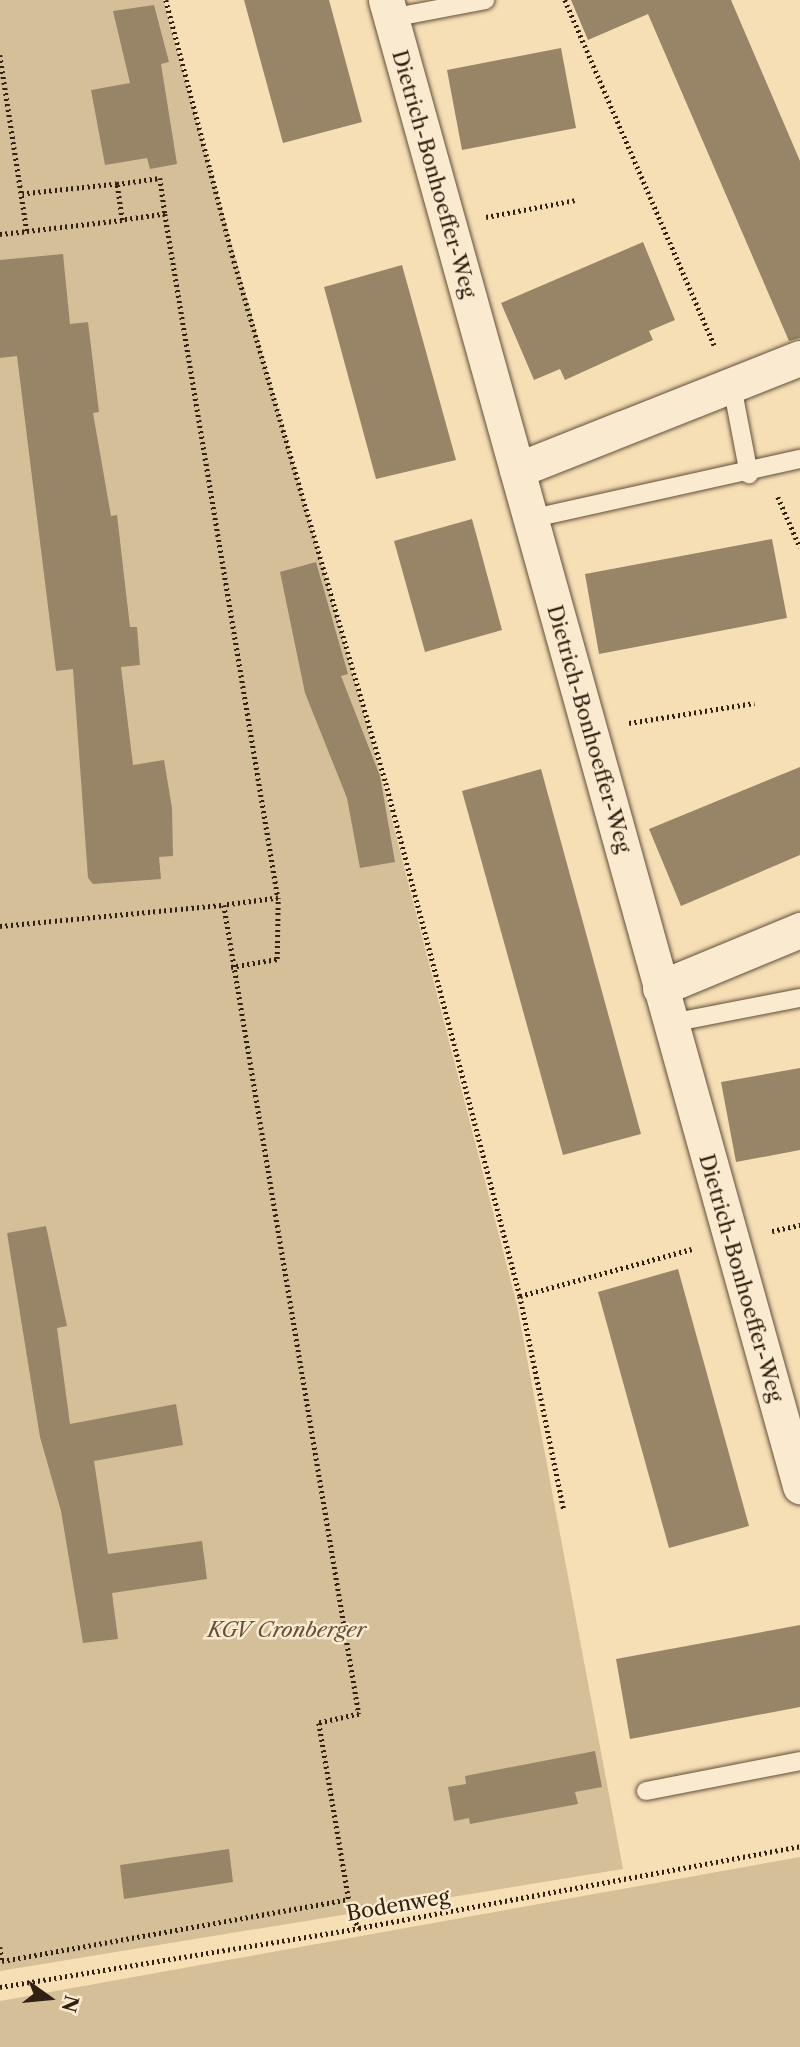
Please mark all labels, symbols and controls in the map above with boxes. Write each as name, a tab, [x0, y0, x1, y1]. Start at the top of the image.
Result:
street label: Dietrich-Bonhoeffer-Weg	[387, 47, 481, 301]
street label: Dietrich-Bonhoeffer-Weg	[542, 602, 636, 856]
street label: Dietrich-Bonhoeffer-Weg	[694, 1151, 788, 1405]
park label: KGV Cronberger	[208, 1617, 366, 1643]
street label: Bodenweg	[344, 1884, 452, 1926]
north arrow	[14, 1963, 84, 2033]
text: N	[57, 1993, 83, 2015]

